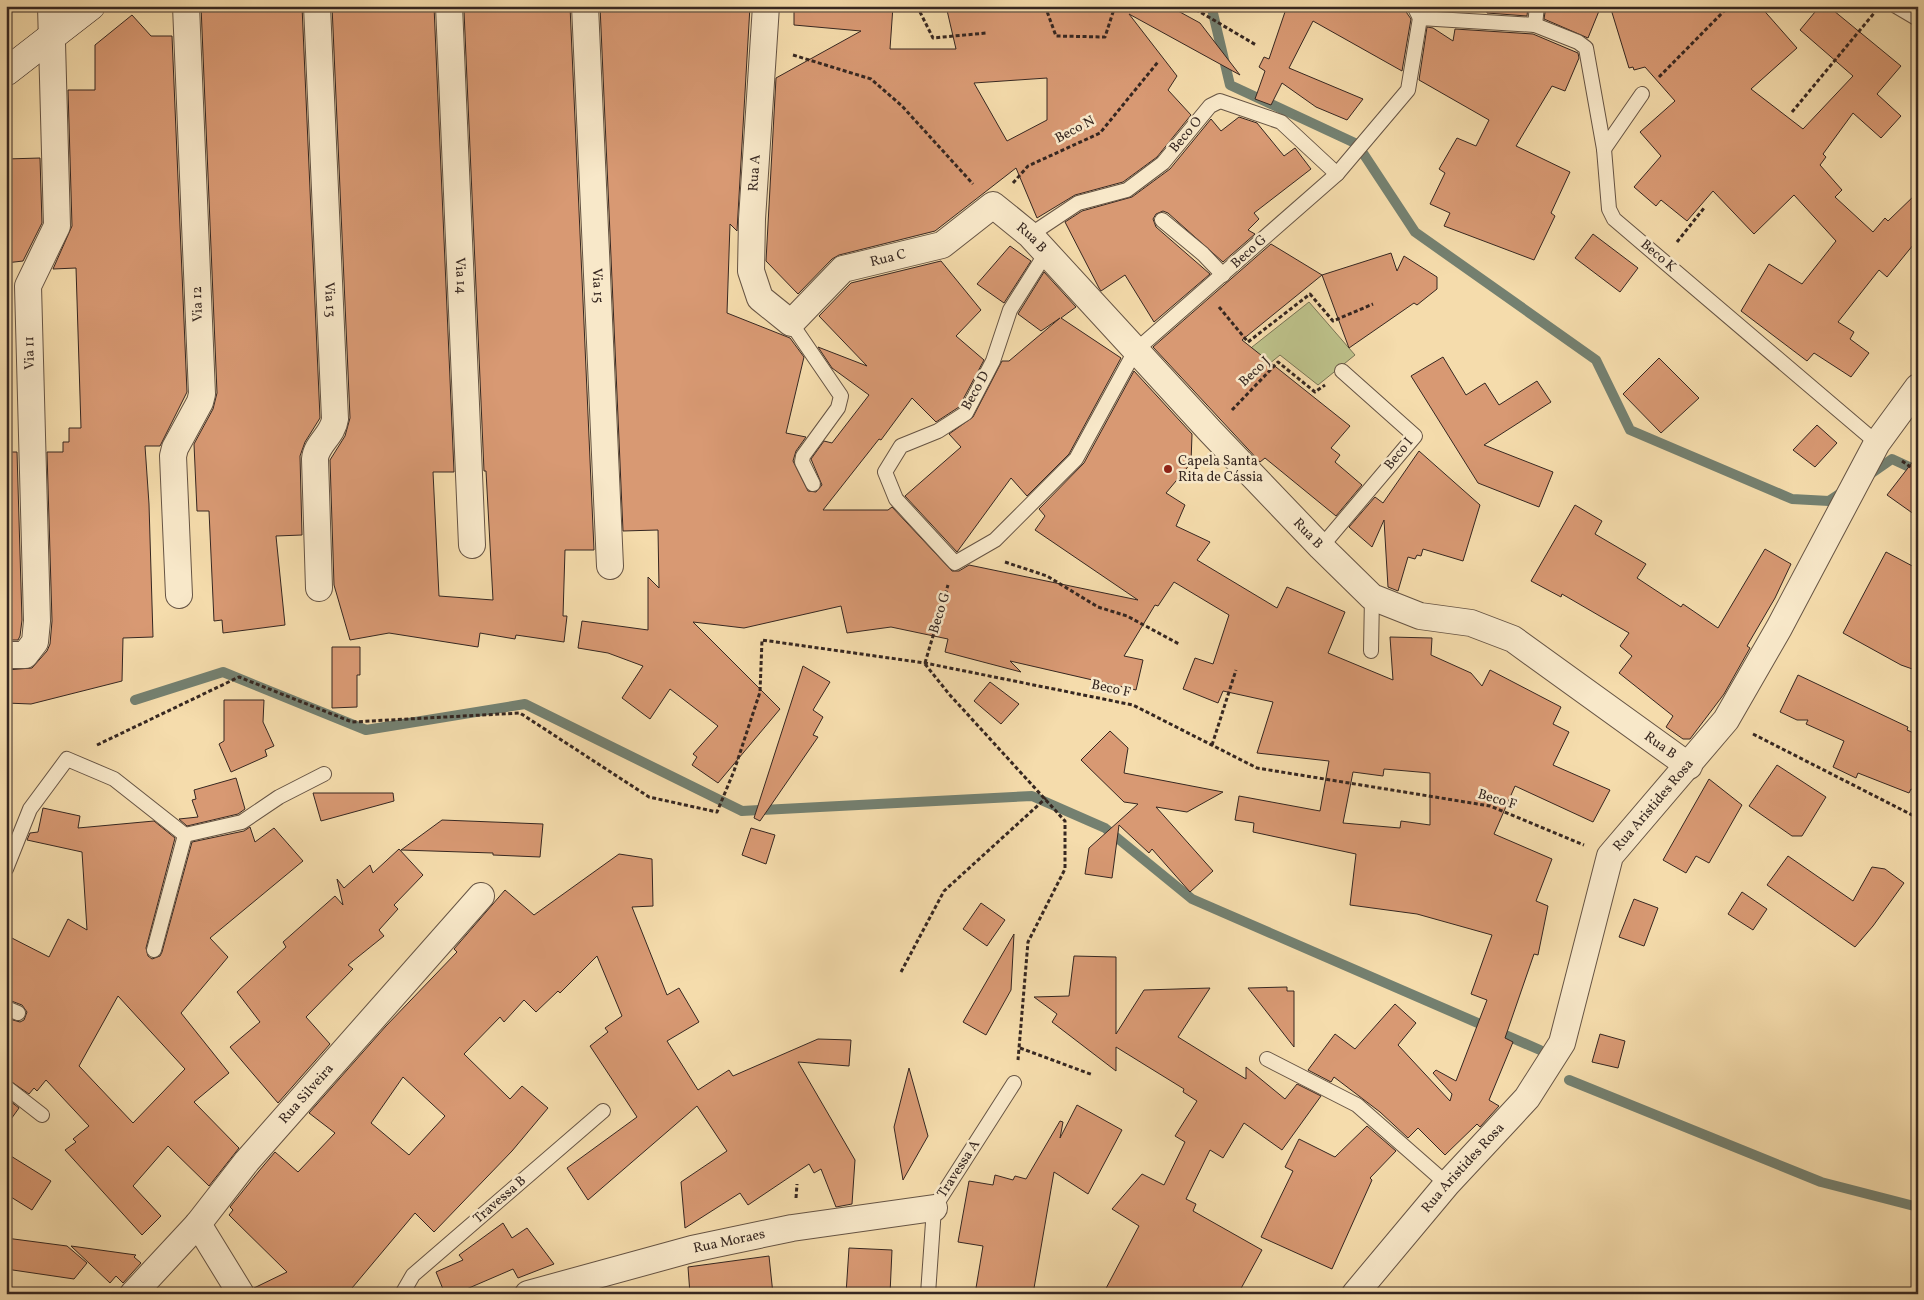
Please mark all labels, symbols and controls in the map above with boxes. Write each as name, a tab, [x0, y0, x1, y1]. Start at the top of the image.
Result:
street label: Beco N	[1052, 112, 1098, 148]
street label: Beco O	[1165, 113, 1207, 157]
street label: Rua A	[744, 154, 766, 192]
street label: Rua B	[1012, 218, 1051, 257]
street label: Beco G	[1227, 231, 1271, 273]
street label: Beco K	[1636, 235, 1680, 277]
street label: Rua C	[868, 245, 908, 272]
street label: Via 14	[450, 257, 471, 295]
street label: Via 15	[587, 268, 608, 304]
street label: Via 13	[320, 282, 340, 318]
street label: Via 12	[188, 286, 208, 322]
street label: Via 11	[20, 336, 40, 370]
street label: Beco J	[1235, 352, 1275, 391]
street label: Beco D	[957, 368, 995, 414]
street label: Beco I	[1380, 434, 1418, 474]
place label: Capela Santa Rita de Cássia	[1178, 452, 1263, 487]
marker: Capela Santa Rita de Cássia	[1162, 463, 1174, 475]
street label: Rua B	[1289, 514, 1327, 553]
street label: Beco G	[925, 590, 955, 636]
street label: Beco F	[1090, 676, 1133, 702]
street label: Rua B	[1640, 727, 1681, 764]
street label: Rua Aristides Rosa	[1609, 755, 1698, 855]
street label: Beco F	[1475, 785, 1519, 815]
street label: Rua Silveira	[275, 1060, 338, 1128]
street label: Rua Aristides Rosa	[1417, 1119, 1509, 1217]
street label: Travessa A	[933, 1136, 985, 1202]
street label: Travessa B	[469, 1172, 531, 1228]
street label: Rua Moraes	[691, 1224, 767, 1258]

